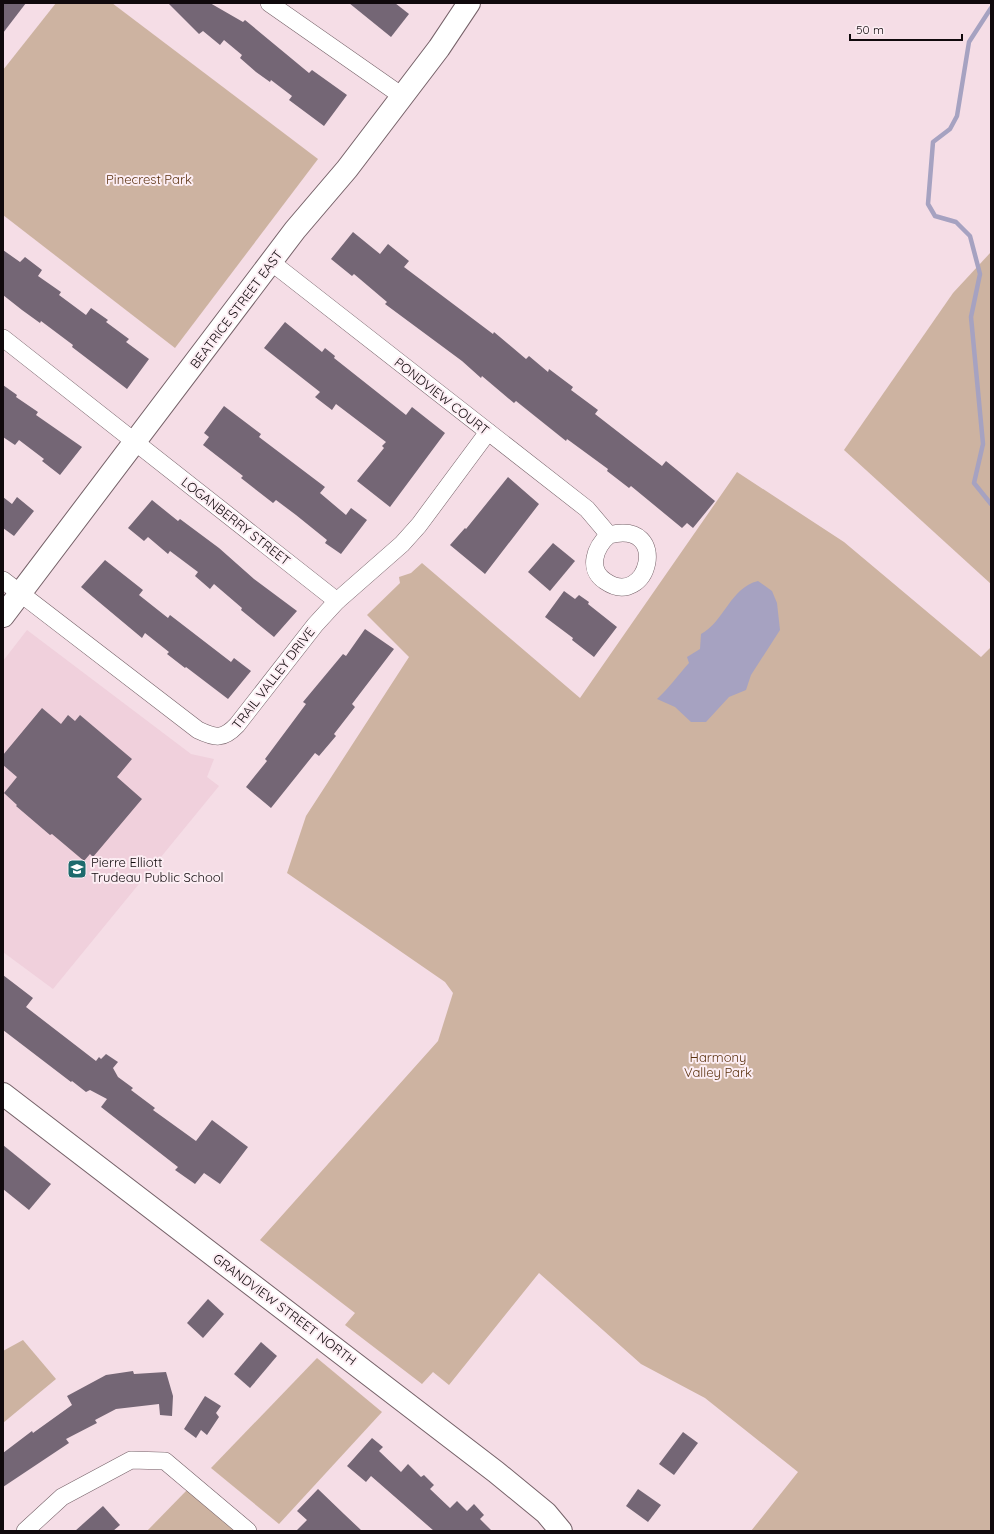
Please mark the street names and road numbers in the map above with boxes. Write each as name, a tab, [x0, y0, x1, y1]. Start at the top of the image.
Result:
street label: BEATRICE STREET EAST	[186, 247, 286, 371]
street label: PONDVIEW COURT	[391, 354, 493, 438]
street label: LOGANBERRY STREET	[178, 473, 294, 569]
street label: TRAIL VALLEY DRIVE	[228, 624, 318, 732]
street label: GRANDVIEW STREET NORTH	[210, 1250, 360, 1368]

